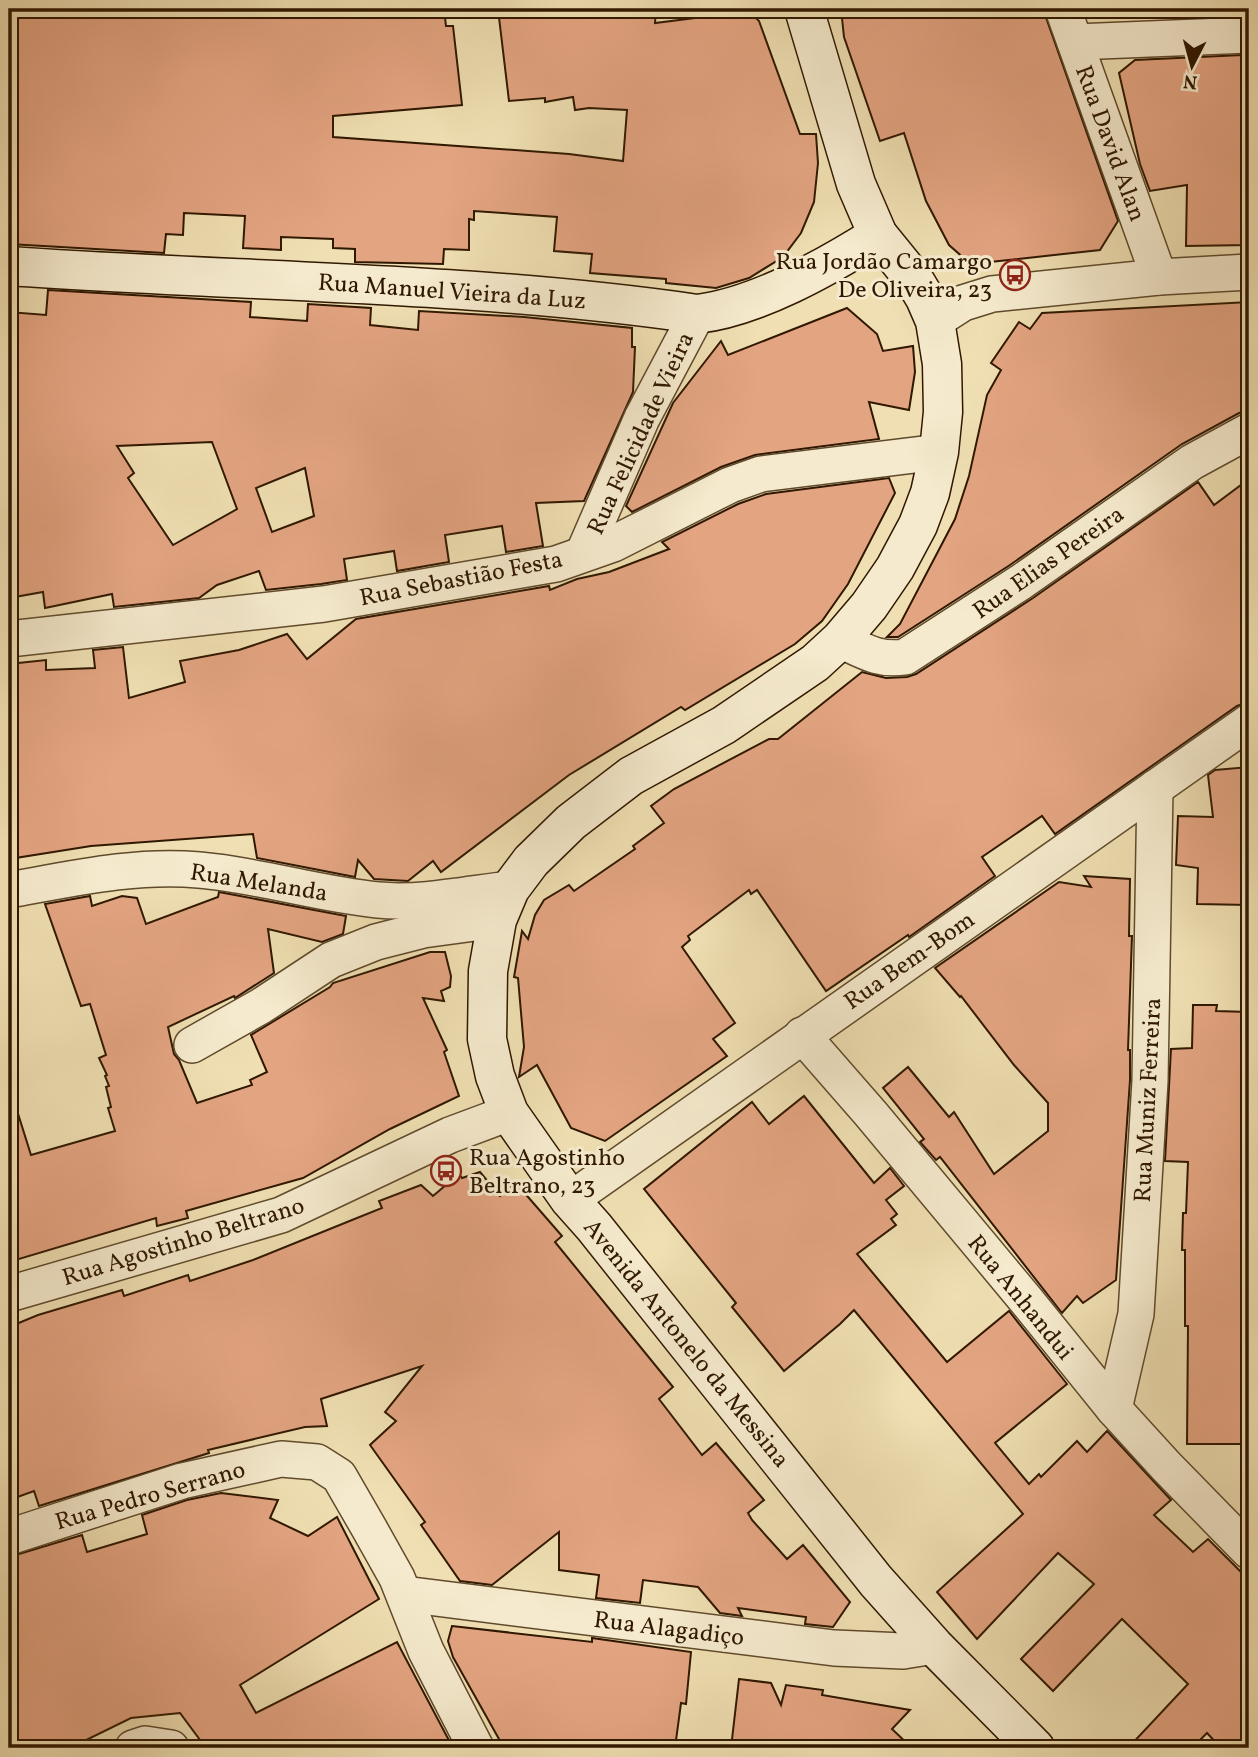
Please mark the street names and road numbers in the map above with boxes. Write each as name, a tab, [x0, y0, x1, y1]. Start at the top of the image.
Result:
street label: Rua David Alan	[1065, 61, 1153, 227]
street label: Rua Manuel Vieira da Luz	[317, 267, 587, 319]
street label: Rua Felicidade Vieira	[580, 327, 704, 541]
street label: Rua Elias Pereira	[966, 499, 1132, 629]
street label: Rua Sebastião Festa	[357, 544, 566, 616]
street label: Rua Melanda	[187, 856, 330, 912]
street label: Rua Bem-Bom	[838, 904, 982, 1019]
street label: Rua Muniz Ferreira	[1127, 997, 1171, 1203]
street label: Rua Agostinho Beltrano	[58, 1190, 309, 1296]
street label: Avenida Antonelo da Messina	[574, 1213, 797, 1476]
street label: Rua Anhandui	[958, 1228, 1081, 1368]
street label: Rua Pedro Serrano	[51, 1453, 250, 1540]
street label: Rua Alagadiço	[592, 1604, 746, 1656]

